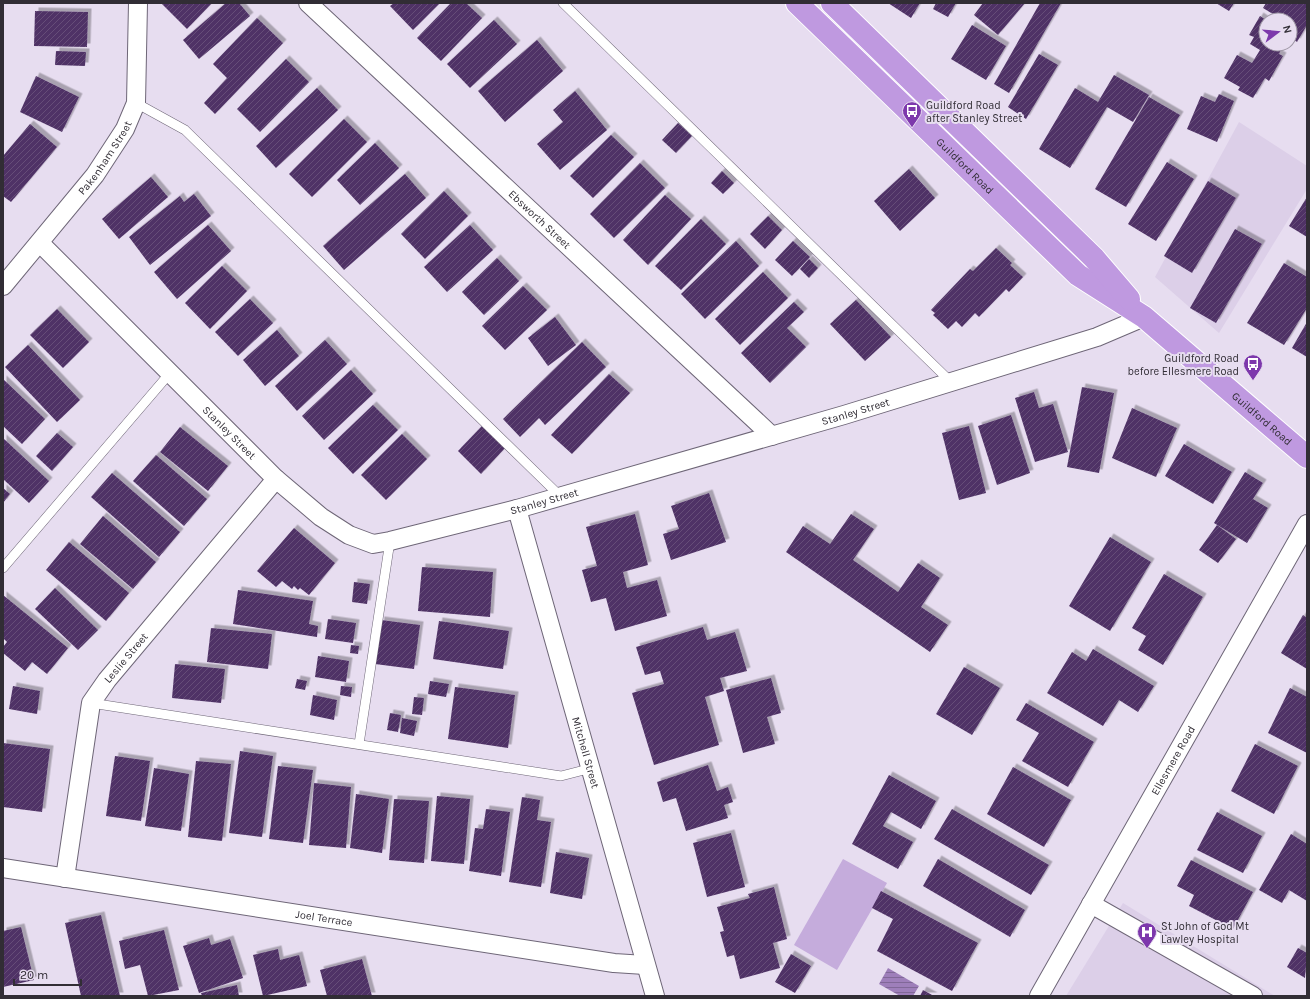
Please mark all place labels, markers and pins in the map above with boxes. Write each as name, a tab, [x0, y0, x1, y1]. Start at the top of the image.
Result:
place label: Guildford Road after Stanley Street	[926, 99, 1022, 125]
bus stop icon: Guildford Road after Stanley Street	[901, 100, 923, 128]
place label: Guildford Road before Ellesmere Road	[1128, 352, 1239, 378]
bus stop icon: Guildford Road before Ellesmere Road	[1242, 353, 1264, 381]
place label: St John of God Mt Lawley Hospital	[1161, 920, 1249, 946]
hospital icon: St John of God Mt Lawley Hospital	[1136, 921, 1158, 949]

